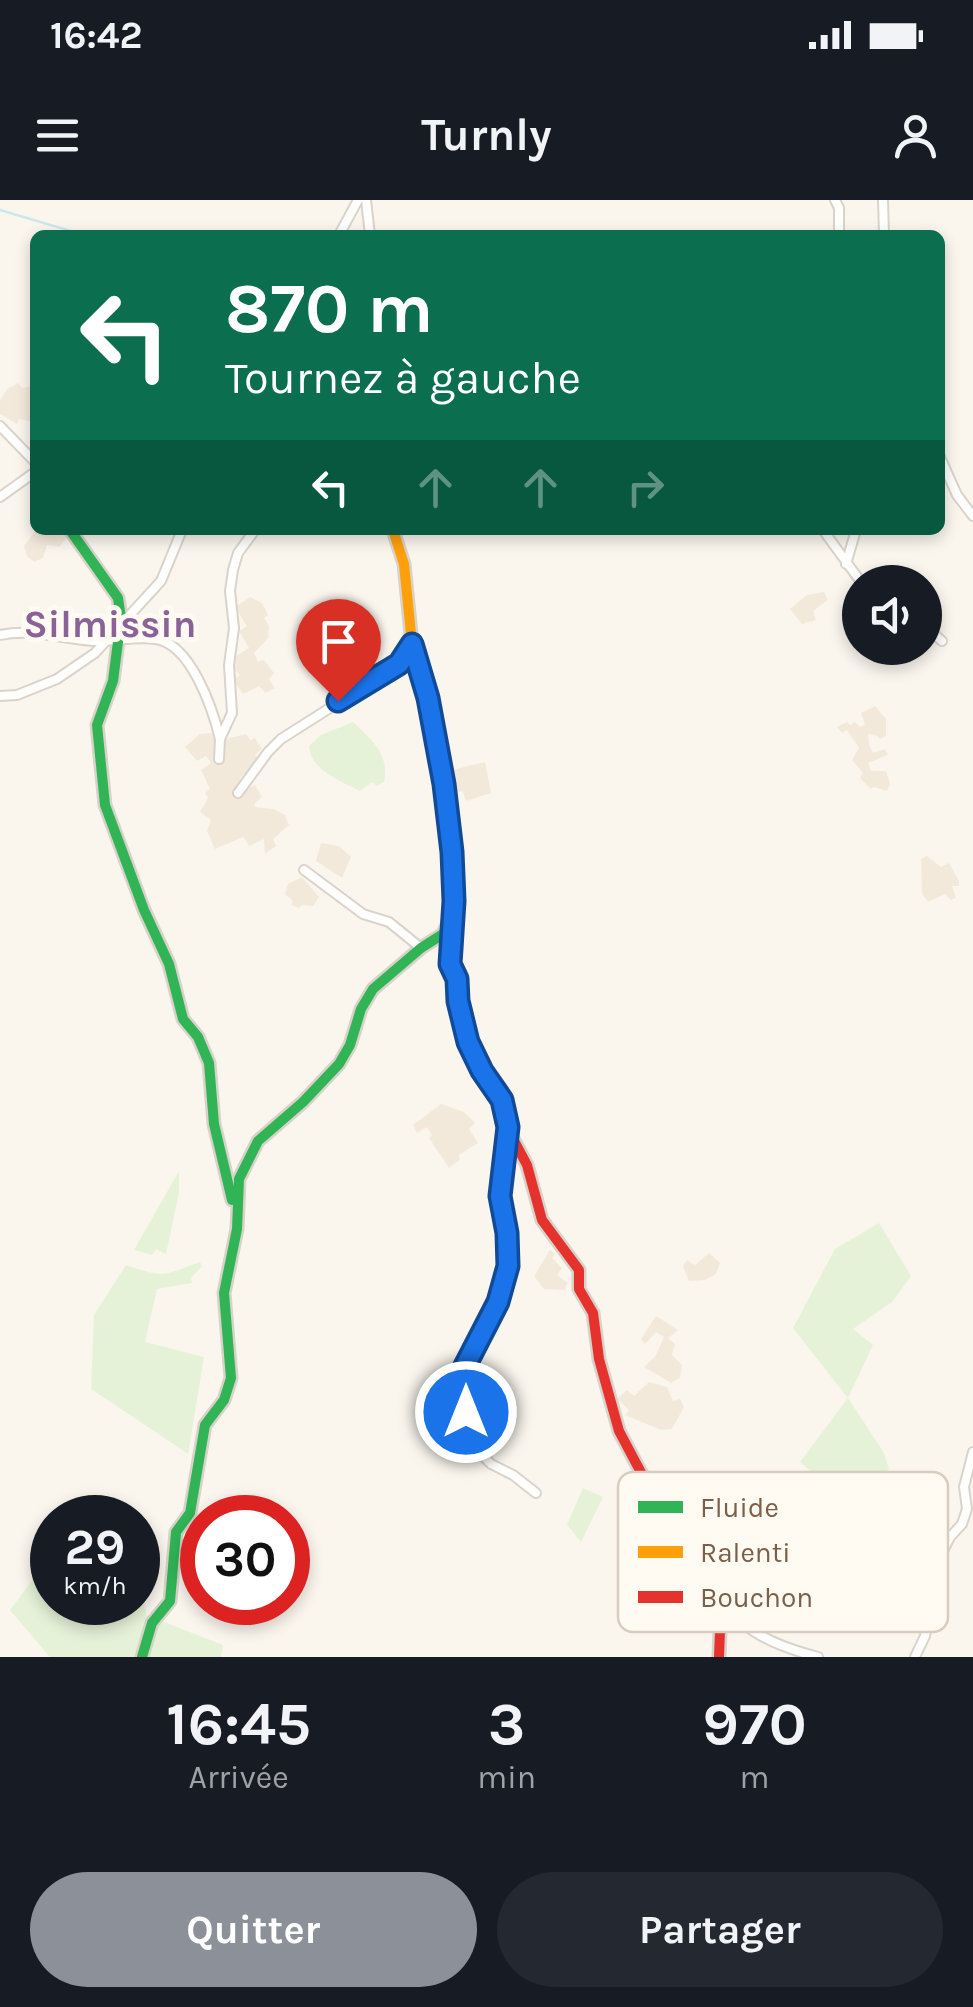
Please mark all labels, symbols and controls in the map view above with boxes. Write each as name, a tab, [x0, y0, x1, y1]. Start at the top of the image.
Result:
text: 16:42	[50, 13, 142, 58]
icon: menu	[30, 108, 85, 163]
icon: person	[888, 108, 943, 163]
text: Turnly	[421, 109, 552, 161]
text: 870 m	[225, 268, 434, 350]
icon: left	[60, 270, 190, 400]
text: Tournez à gauche	[225, 352, 581, 404]
icon: left	[303, 460, 358, 515]
icon: ahead	[408, 460, 463, 515]
icon: ahead	[513, 460, 568, 515]
icon: right	[618, 460, 673, 515]
map controls	[842, 565, 942, 665]
button: sound	[842, 565, 942, 665]
pin	[296, 599, 381, 702]
district label: Silmissin	[23, 602, 197, 647]
icon: arrive	[311, 614, 366, 669]
position arrow	[414, 1360, 518, 1464]
legend	[618, 1472, 948, 1632]
text: Fluide	[700, 1491, 779, 1524]
speed limit sign: 30	[180, 1495, 310, 1625]
text: 29	[65, 1518, 125, 1577]
text: Ralenti	[700, 1536, 791, 1569]
text: km/h	[63, 1571, 127, 1600]
text: Bouchon	[700, 1581, 813, 1614]
text: 16:45	[166, 1689, 311, 1759]
text: 3	[488, 1689, 525, 1759]
text: 970	[702, 1689, 807, 1759]
text: Arrivée	[189, 1759, 289, 1796]
text: min	[477, 1759, 536, 1796]
text: m	[740, 1759, 769, 1796]
button: Quitter	[30, 1872, 477, 1987]
button: Partager	[497, 1872, 943, 1987]

